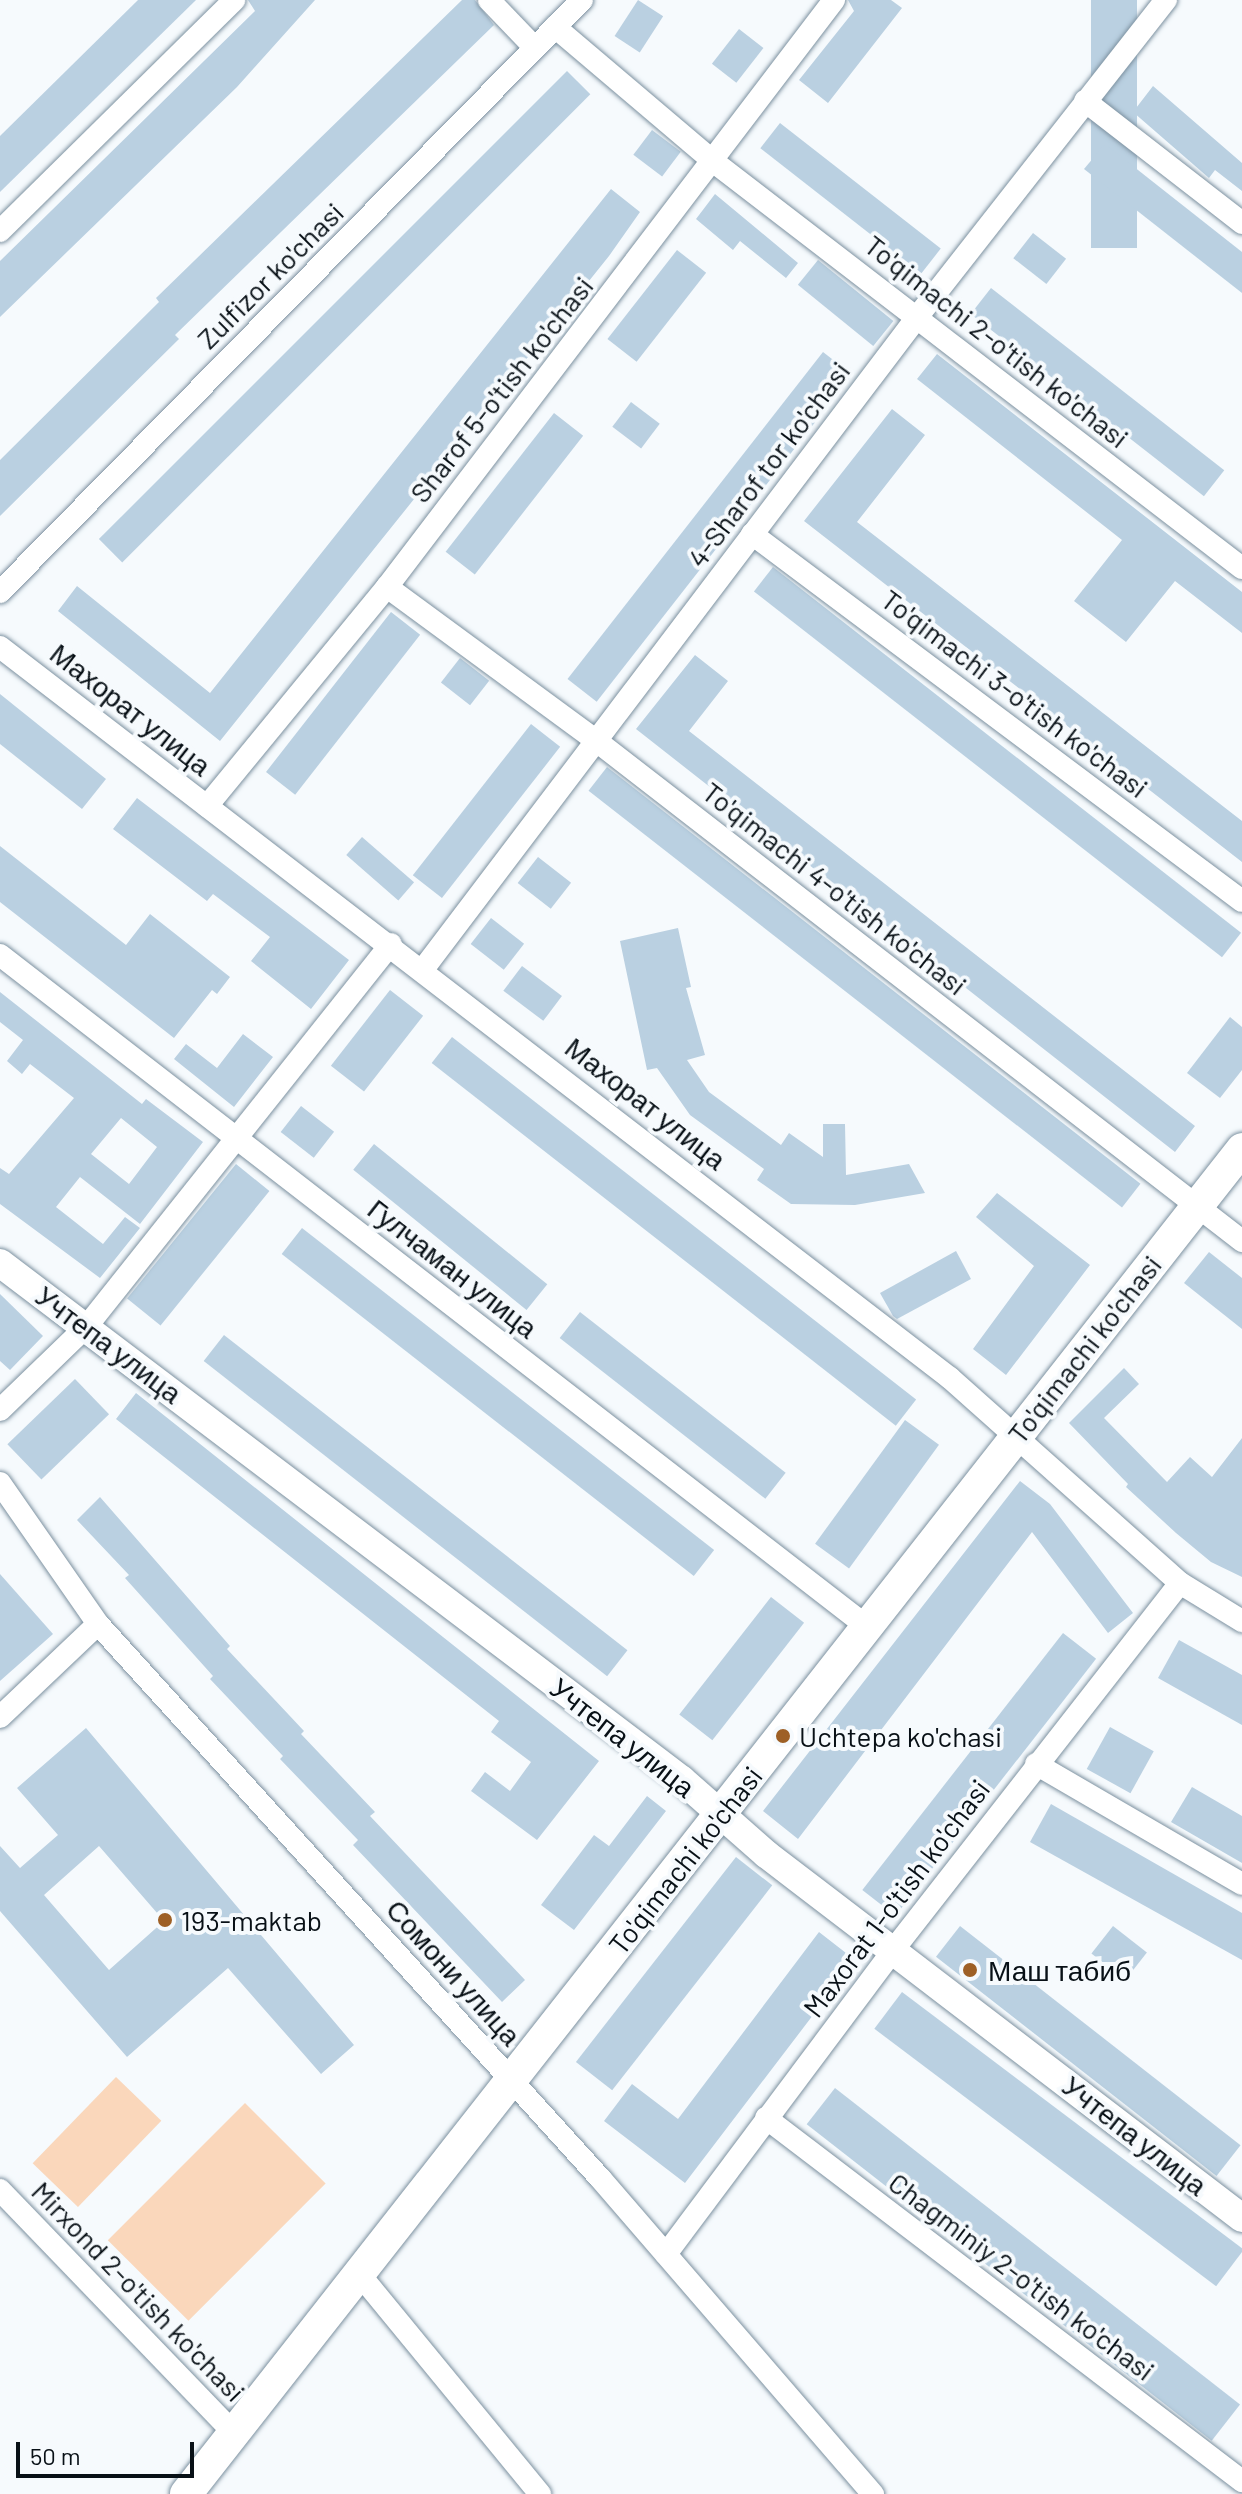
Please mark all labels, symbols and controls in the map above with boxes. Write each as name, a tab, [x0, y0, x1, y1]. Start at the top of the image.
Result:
street label: Zulfizor ko'chasi	[190, 195, 350, 355]
street label: To'qimachi 2-o'tish ko'chasi	[858, 228, 1136, 454]
street label: Sharof 5-o'tish ko'chasi	[402, 269, 600, 509]
street label: 4-Sharof tor ko'chasi	[680, 354, 856, 574]
street label: To'qimachi 3-o'tish ko'chasi	[875, 582, 1155, 804]
street label: Махорат улица	[44, 636, 218, 782]
street label: To'qimachi 4-o'tish ko'chasi	[696, 774, 974, 1002]
street label: Махорат улица	[559, 1030, 733, 1176]
street label: Гулчаман улица	[362, 1192, 544, 1344]
street label: To'qimachi ko'chasi	[1000, 1248, 1168, 1450]
street label: Учтепа улица	[30, 1278, 188, 1410]
street label: Учтепа улица	[544, 1670, 702, 1804]
place label: Uchtepa ko'chasi	[799, 1719, 1002, 1753]
marker: Uchtepa ko'chasi	[774, 1727, 792, 1745]
street label: To'qimachi ko'chasi	[601, 1759, 769, 1961]
street label: Maxorat 1-o'tish ko'chasi	[796, 1773, 996, 2023]
street label: Сомони улица	[380, 1892, 528, 2052]
place label: 193-maktab	[181, 1903, 322, 1937]
marker: 193-maktab	[156, 1911, 174, 1929]
place label: Маш табиб	[988, 1953, 1131, 1987]
marker: Маш табиб	[959, 1959, 981, 1981]
street label: Учтепа улица	[1056, 2068, 1214, 2202]
street label: Chagminiy 2-o'tish ko'chasi	[883, 2165, 1161, 2387]
street label: Mirxond 2-o'tish ko'chasi	[25, 2174, 253, 2408]
scale bar	[20, 2426, 198, 2476]
text: 50 m	[30, 2441, 81, 2470]

